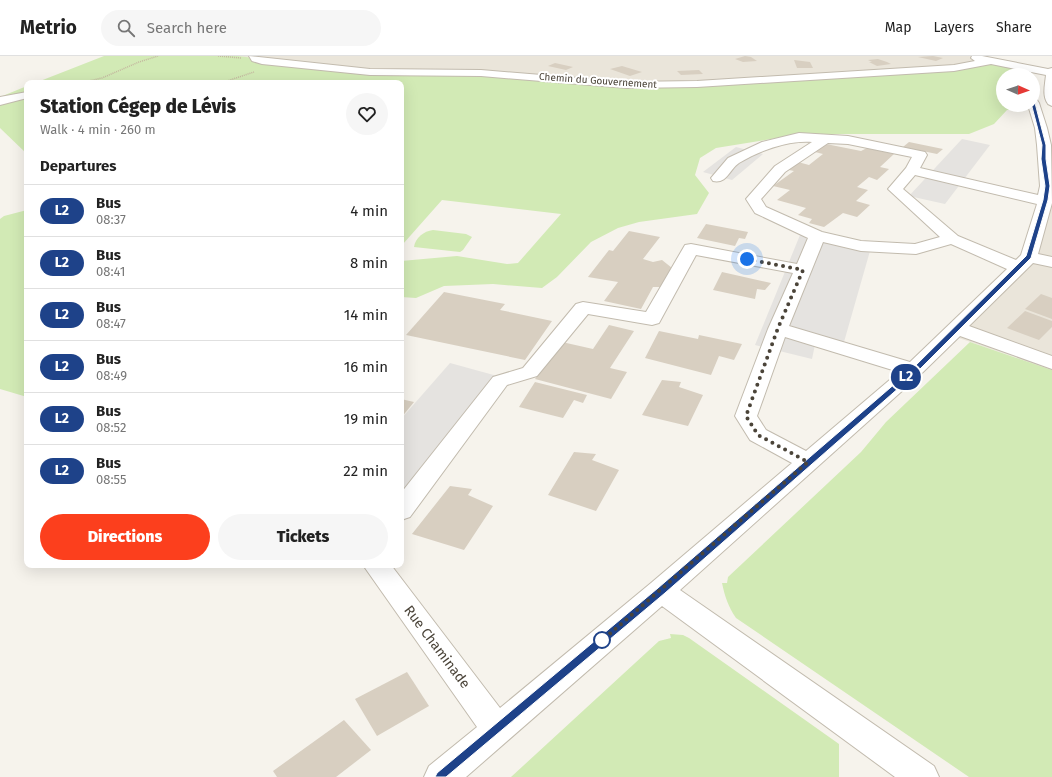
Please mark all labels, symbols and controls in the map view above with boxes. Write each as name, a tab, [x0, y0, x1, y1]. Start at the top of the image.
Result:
search box	[101, 10, 381, 46]
text: Metrio	[20, 16, 77, 39]
icon: search	[115, 17, 137, 39]
text: Search here	[147, 19, 227, 37]
text: Map	[885, 19, 911, 36]
text: Layers	[933, 19, 974, 36]
text: Share	[996, 19, 1032, 36]
north arrow	[996, 68, 1040, 112]
map controls	[996, 68, 1040, 112]
street label: Chemin du Gouvernement	[539, 71, 658, 91]
button: heart	[346, 93, 388, 135]
text: Station Cégep de Lévis	[40, 95, 236, 118]
text: Walk · 4 min · 260 m	[40, 122, 156, 137]
text: Departures	[40, 157, 117, 175]
text: Bus	[96, 194, 121, 212]
text: L2	[55, 202, 69, 219]
text: 4 min	[350, 202, 388, 220]
text: 08:37	[96, 212, 126, 227]
text: Bus	[96, 246, 121, 264]
your location	[737, 249, 757, 269]
text: L2	[55, 254, 69, 271]
text: 8 min	[350, 254, 388, 272]
text: 08:41	[96, 264, 125, 279]
text: Bus	[96, 298, 121, 316]
text: L2	[55, 306, 69, 323]
text: 14 min	[344, 306, 388, 324]
text: 08:47	[96, 316, 126, 331]
text: Bus	[96, 350, 121, 368]
text: L2	[55, 358, 69, 375]
text: 16 min	[344, 358, 388, 376]
line badge: L2	[888, 364, 924, 390]
text: 08:49	[96, 368, 127, 383]
text: L2	[899, 368, 913, 385]
text: Bus	[96, 402, 121, 420]
text: L2	[55, 410, 69, 427]
text: 19 min	[344, 410, 388, 428]
text: 08:52	[96, 420, 126, 435]
text: Bus	[96, 454, 121, 472]
text: L2	[55, 462, 69, 479]
text: 22 min	[343, 462, 388, 480]
text: 08:55	[96, 472, 127, 487]
button: Directions	[40, 514, 210, 560]
button: Tickets	[218, 514, 388, 560]
street label: Rue Chaminade	[400, 602, 474, 692]
unlabelled marker	[593, 631, 611, 649]

